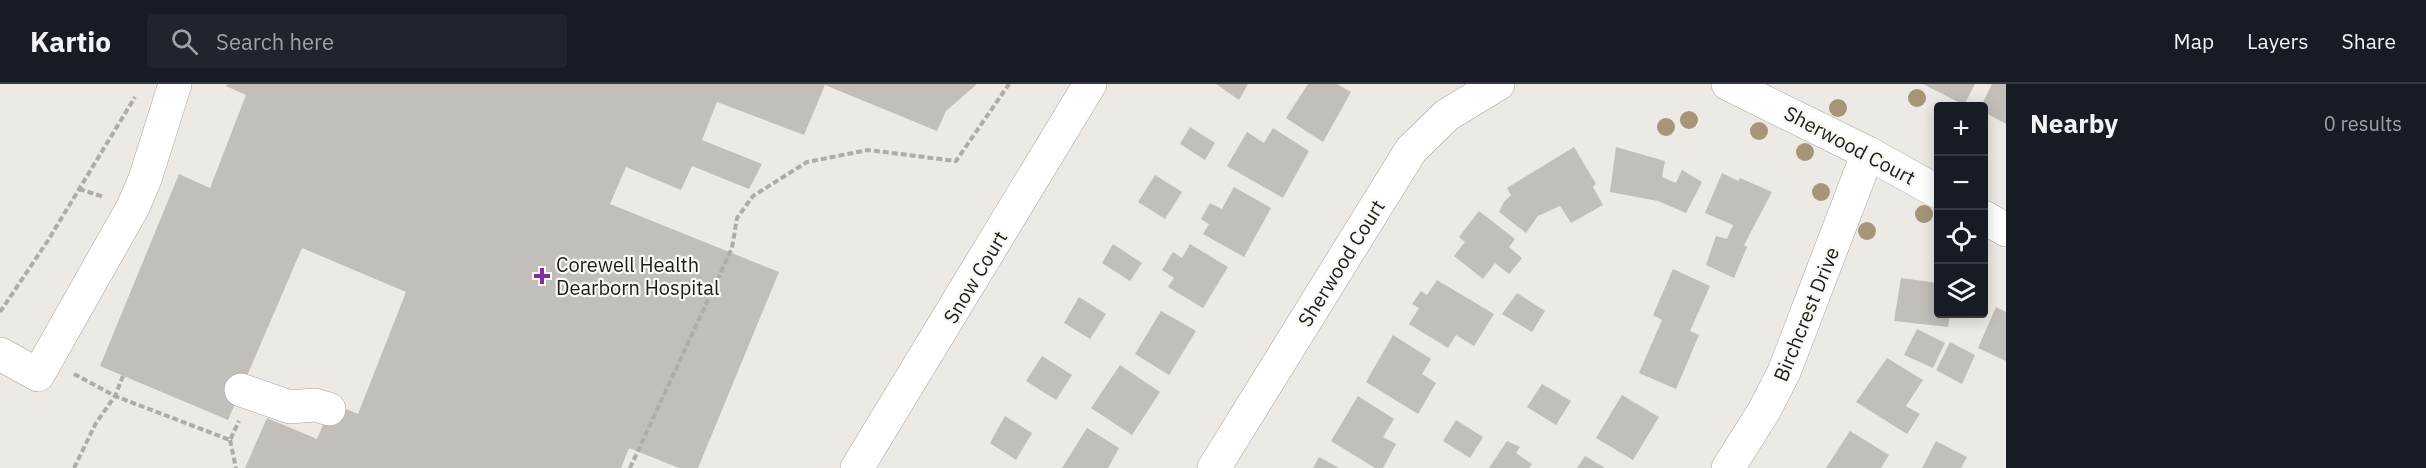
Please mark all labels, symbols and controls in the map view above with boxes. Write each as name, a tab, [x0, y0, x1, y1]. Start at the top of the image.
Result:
search box	[147, 14, 567, 68]
text: Kartio	[30, 23, 111, 60]
icon: search	[168, 25, 201, 58]
text: Search here	[216, 27, 334, 56]
text: Map	[2174, 27, 2214, 55]
text: Layers	[2247, 27, 2309, 55]
text: Share	[2342, 27, 2396, 55]
street label: Sherwood Court	[1780, 99, 1920, 191]
map controls	[1934, 102, 1988, 318]
button: +	[1934, 102, 1988, 156]
text: Nearby	[2030, 106, 2118, 140]
text: 0 results	[2324, 110, 2402, 137]
button: −	[1934, 156, 1988, 210]
street label: Sherwood Court	[1291, 194, 1391, 332]
button: locate	[1934, 210, 1988, 264]
street label: Snow Court	[937, 226, 1013, 328]
street label: Birchcrest Drive	[1767, 243, 1845, 385]
place label: Corewell Health Dearborn Hospital	[556, 251, 719, 301]
button: layers	[1934, 264, 1988, 318]
marker: Corewell Health Dearborn Hospital	[533, 267, 551, 285]

